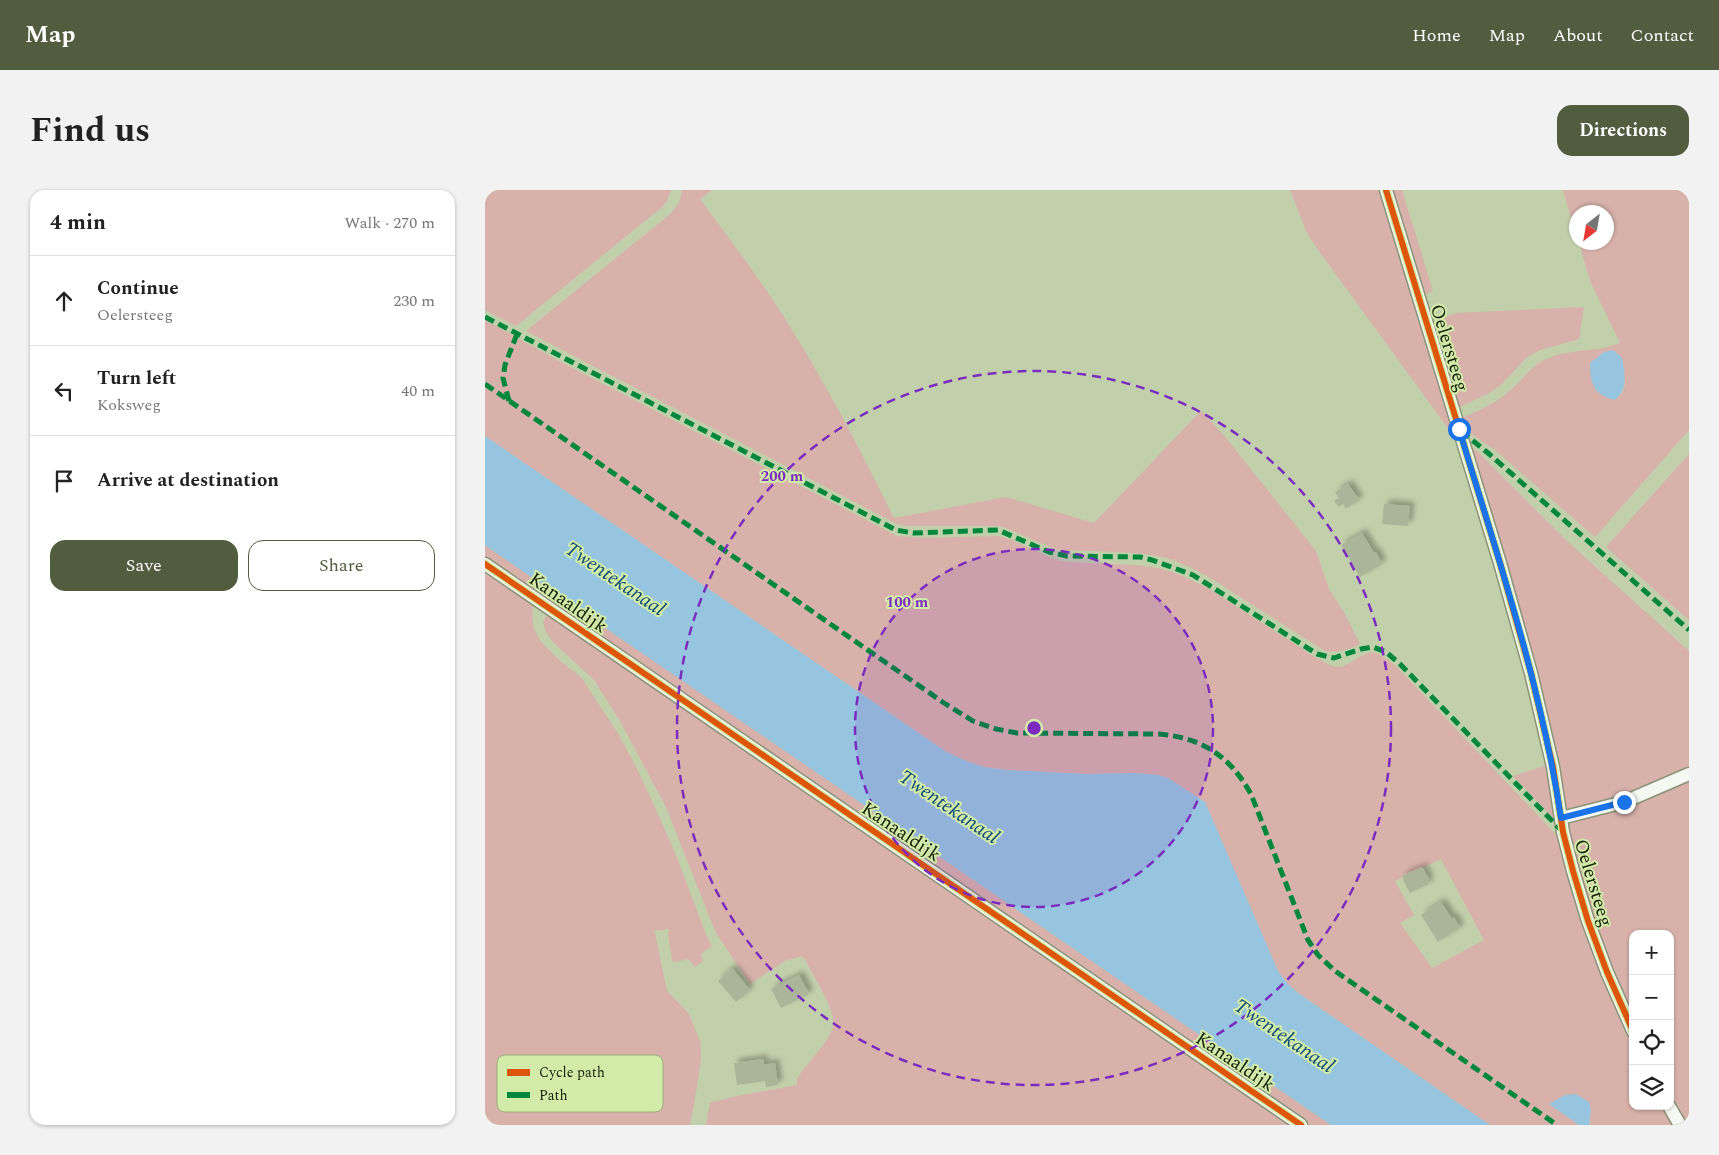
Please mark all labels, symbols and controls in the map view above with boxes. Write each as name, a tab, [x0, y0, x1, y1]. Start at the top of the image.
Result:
text: Map	[25, 17, 75, 53]
text: Home	[1412, 22, 1461, 49]
text: Map	[1489, 22, 1525, 49]
text: About	[1553, 22, 1603, 49]
text: Contact	[1631, 22, 1694, 49]
text: Find us	[30, 104, 150, 157]
button: Directions	[1557, 105, 1689, 156]
north arrow	[1569, 205, 1614, 250]
text: 4 min	[50, 207, 106, 239]
text: Walk · 270 m	[344, 211, 435, 235]
text: Continue	[97, 274, 179, 303]
icon: ahead	[50, 287, 78, 315]
text: 230 m	[393, 289, 435, 313]
street label: Oelersteeg	[1422, 301, 1476, 395]
text: Oelersteeg	[97, 303, 173, 327]
text: Turn left	[97, 364, 176, 393]
icon: left	[50, 377, 78, 405]
text: 40 m	[401, 379, 435, 403]
text: Koksweg	[97, 393, 161, 417]
route start	[1448, 418, 1471, 441]
text: 200 m	[761, 465, 804, 488]
text: Arrive at destination	[97, 466, 279, 495]
icon: arrive	[50, 467, 78, 495]
water label: Twentekanaal	[559, 534, 671, 624]
button: Save	[50, 540, 238, 591]
button: Share	[248, 540, 435, 591]
street label: Kanaaldijk	[523, 565, 614, 641]
text: 100 m	[886, 591, 929, 614]
centre of rings	[1025, 719, 1043, 737]
water label: Twentekanaal	[893, 762, 1005, 852]
route end	[1613, 791, 1636, 814]
street label: Kanaaldijk	[855, 795, 947, 870]
street label: Oelersteeg	[1566, 836, 1620, 930]
map controls	[1629, 930, 1674, 1110]
button: +	[1629, 930, 1674, 975]
button: −	[1629, 975, 1674, 1020]
water label: Twentekanaal	[1228, 991, 1340, 1081]
button: locate	[1629, 1020, 1674, 1065]
street label: Kanaaldijk	[1189, 1025, 1281, 1100]
legend	[497, 1055, 663, 1112]
text: Cycle path	[539, 1062, 605, 1083]
button: layers	[1629, 1065, 1674, 1110]
text: Path	[539, 1085, 568, 1106]

